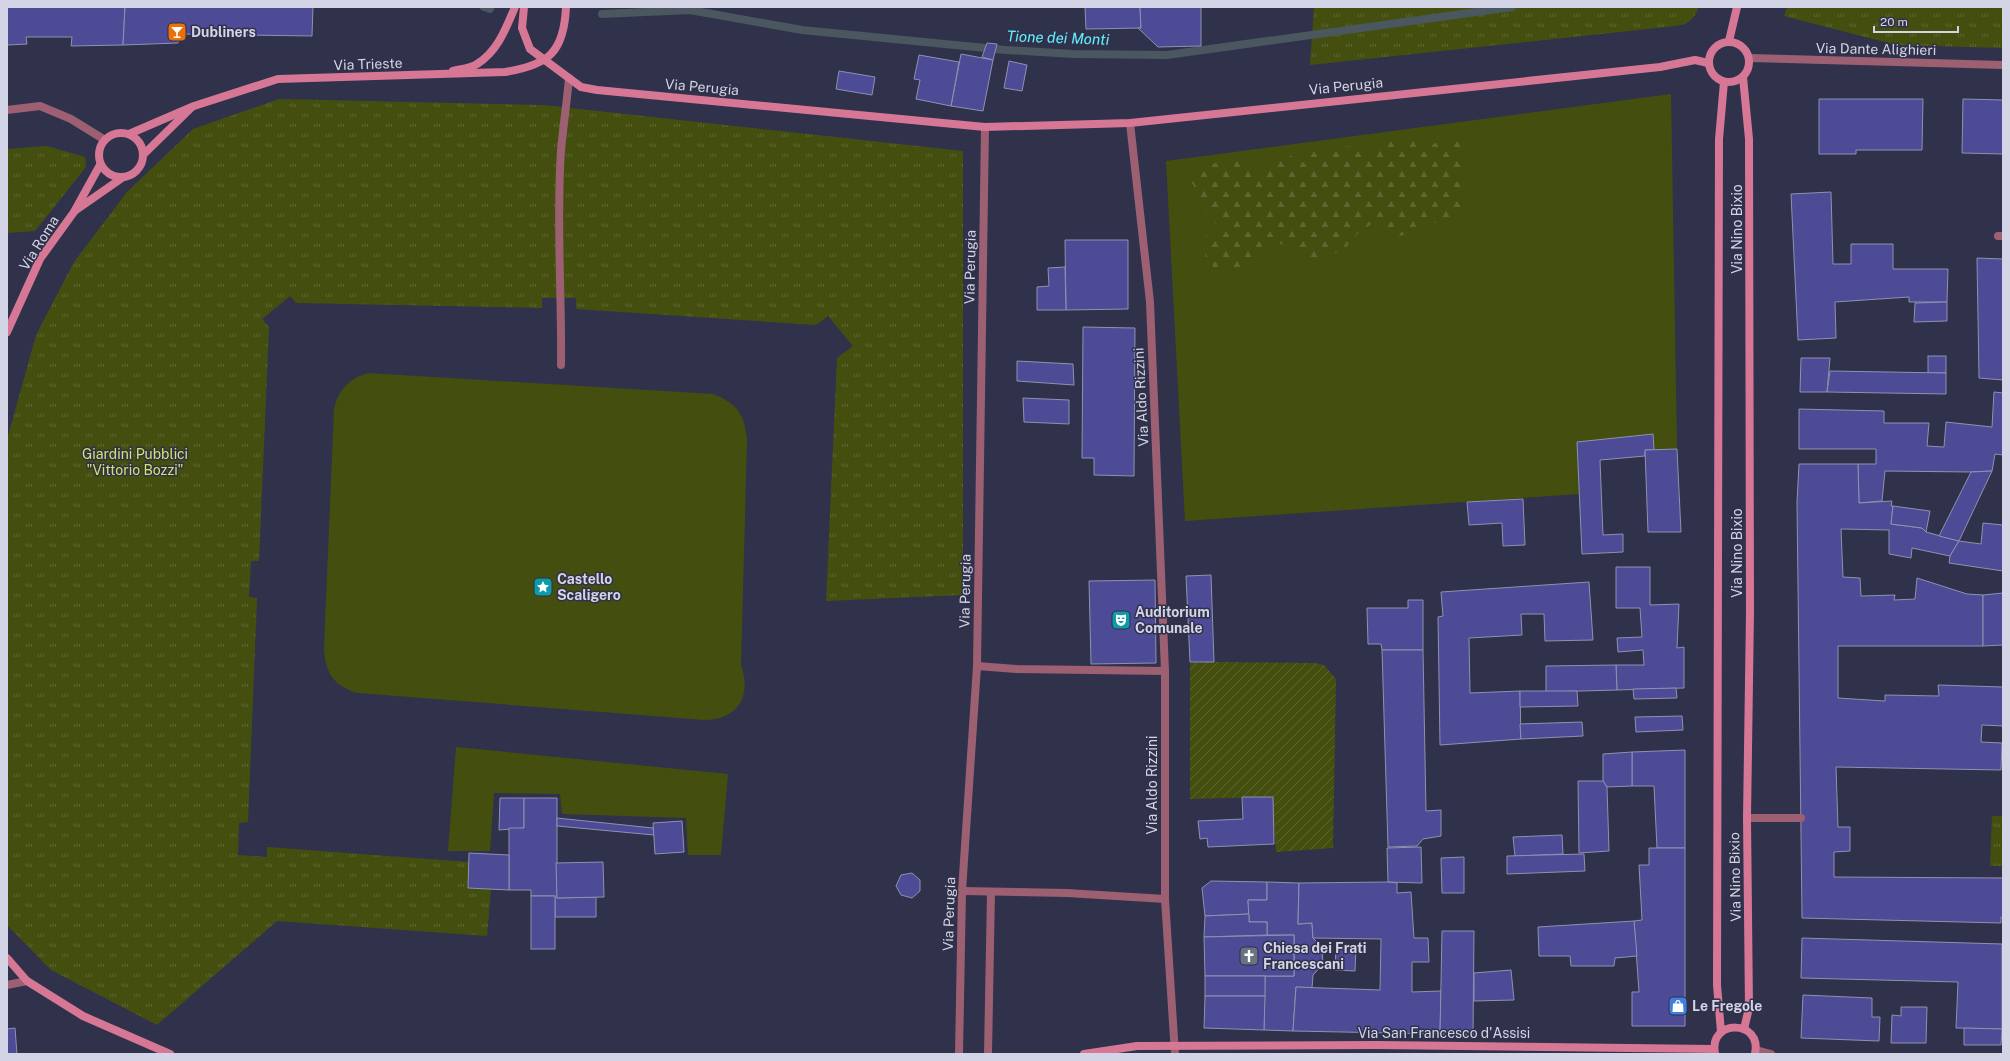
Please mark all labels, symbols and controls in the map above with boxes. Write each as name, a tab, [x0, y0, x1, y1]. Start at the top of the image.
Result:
scale bar	[1874, 8, 1958, 34]
text: 20 m	[1880, 15, 1908, 29]
bar icon: Dubliners	[166, 21, 188, 43]
place label: Dubliners	[191, 24, 256, 40]
water label: Tione dei Monti	[1006, 27, 1110, 48]
street label: Via Dante Alighieri	[1816, 40, 1936, 58]
street label: Via Trieste	[333, 55, 403, 73]
street label: Via Perugia	[1308, 74, 1384, 98]
street label: Via Perugia	[664, 76, 740, 98]
street label: Via Nino Bixio	[1729, 184, 1745, 274]
street label: Via Roma	[16, 213, 62, 273]
street label: Via Perugia	[961, 230, 979, 304]
street label: Via Aldo Rizzini	[1130, 347, 1152, 447]
park label: Giardini Pubblici "Vittorio Bozzi"	[82, 446, 188, 478]
street label: Via Nino Bixio	[1729, 508, 1745, 598]
street label: Via Perugia	[956, 554, 974, 628]
place label: Castello Scaligero	[557, 571, 621, 603]
place icon: Castello Scaligero	[532, 576, 554, 598]
place label: Auditorium Comunale	[1135, 604, 1210, 636]
theatre icon: Auditorium Comunale	[1110, 609, 1132, 631]
street label: Via Aldo Rizzini	[1144, 736, 1160, 834]
street label: Via Nino Bixio	[1726, 832, 1744, 922]
street label: Via Perugia	[940, 877, 958, 951]
place label: Chiesa dei Frati Francescani	[1263, 940, 1367, 972]
church icon: Chiesa dei Frati Francescani	[1238, 945, 1260, 967]
shop icon: Le Fregole	[1667, 995, 1689, 1017]
place label: Le Fregole	[1692, 998, 1762, 1014]
street label: Via San Francesco d'Assisi	[1358, 1025, 1530, 1041]

